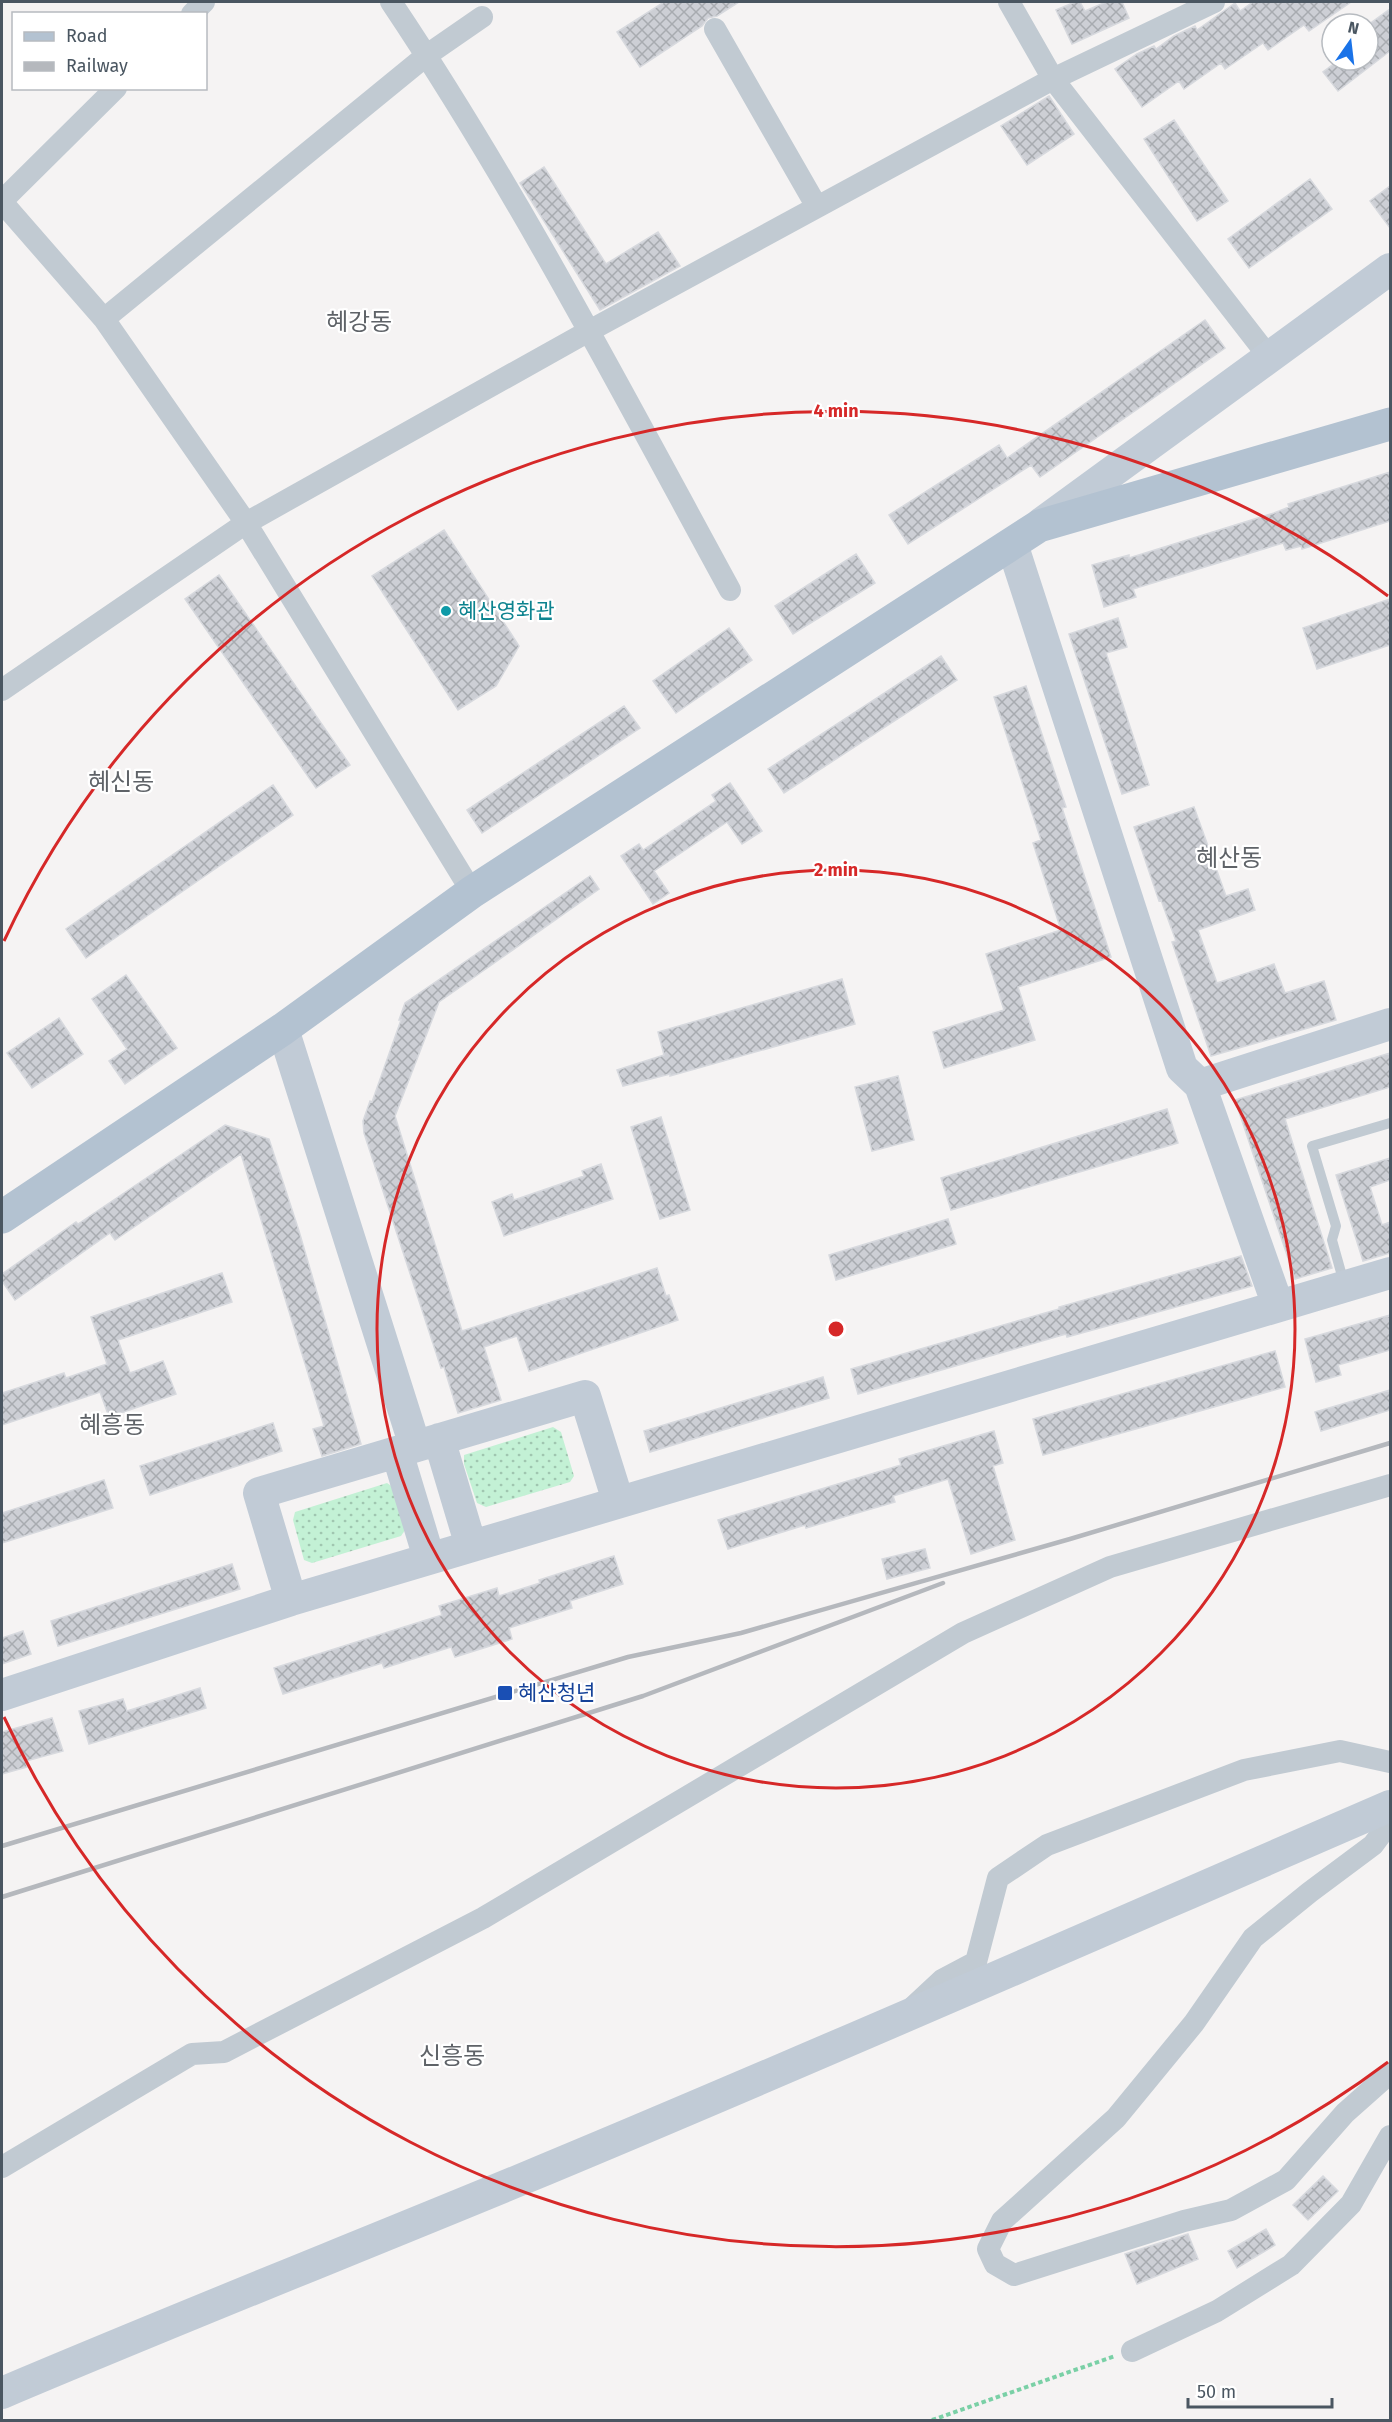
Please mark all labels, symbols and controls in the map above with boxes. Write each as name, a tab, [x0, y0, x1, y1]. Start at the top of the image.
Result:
legend	[12, 12, 207, 90]
north arrow	[1320, 12, 1380, 72]
text: N	[1346, 17, 1361, 38]
text: Road	[66, 25, 108, 47]
text: Railway	[66, 55, 128, 77]
district label: 혜강동	[326, 308, 392, 336]
text: 4 min	[813, 400, 859, 422]
place label: 혜산영화관	[458, 598, 555, 624]
marker: 혜산영화관	[439, 604, 453, 618]
district label: 혜신동	[88, 768, 154, 796]
district label: 혜산동	[1196, 844, 1262, 872]
text: 2 min	[814, 859, 858, 881]
centre of rings	[826, 1319, 846, 1339]
district label: 혜흥동	[79, 1411, 145, 1439]
place label: 혜산청년	[518, 1680, 595, 1706]
marker: 혜산청년	[496, 1684, 514, 1702]
district label: 신흥동	[419, 2042, 485, 2070]
scale bar	[1188, 2371, 1332, 2409]
text: 50 m	[1197, 2381, 1236, 2403]

